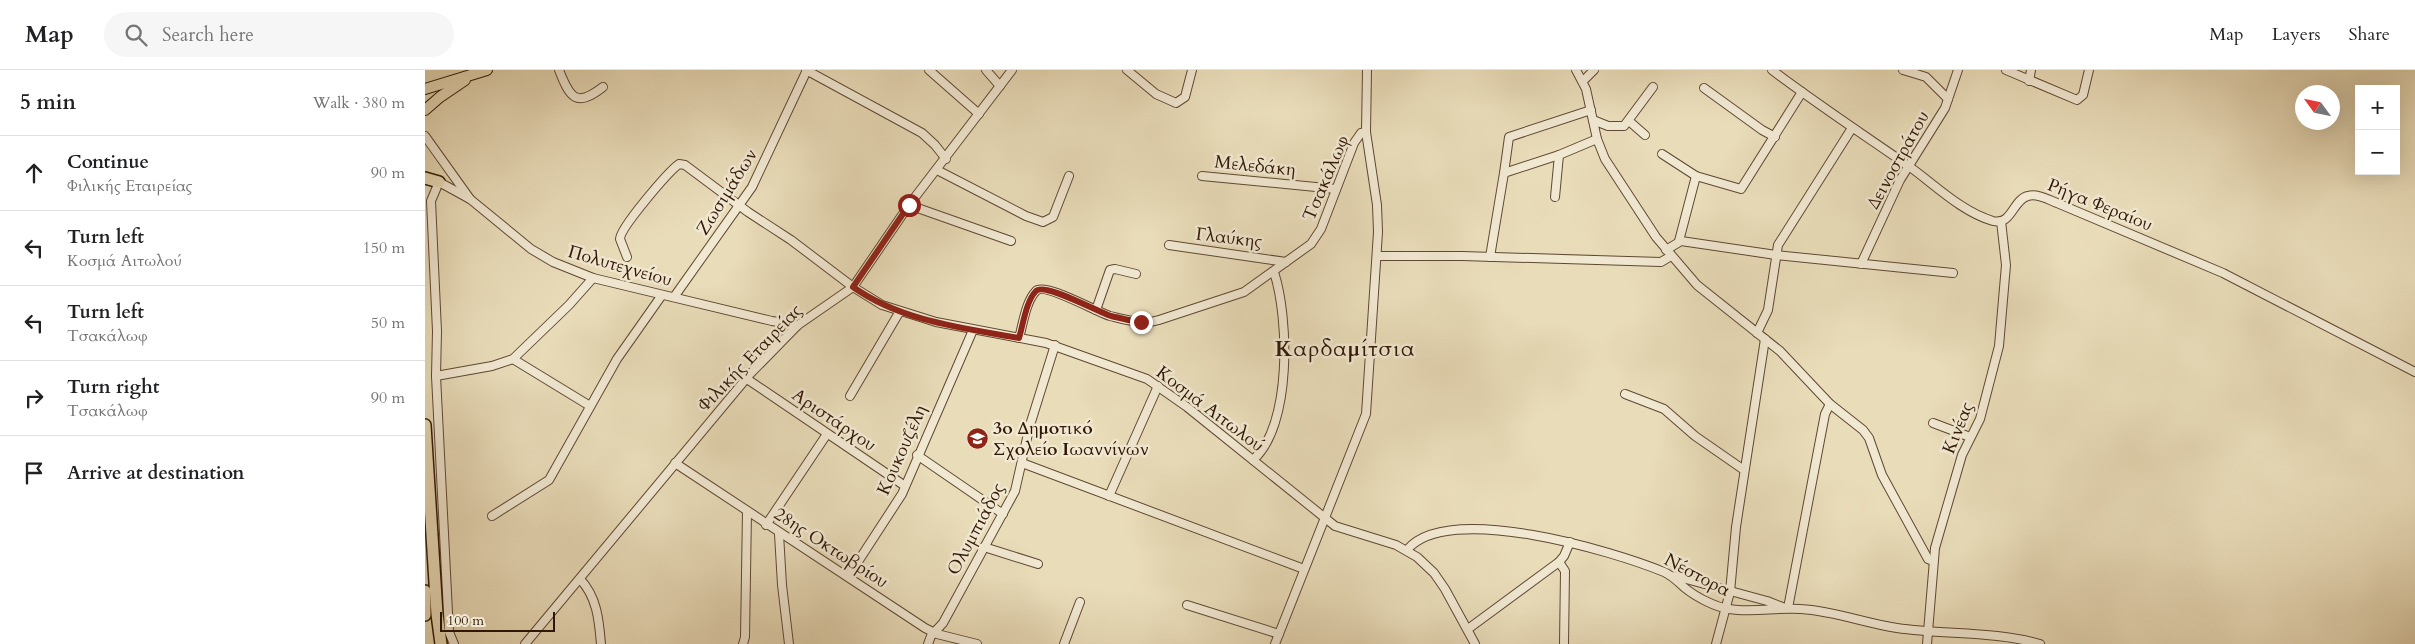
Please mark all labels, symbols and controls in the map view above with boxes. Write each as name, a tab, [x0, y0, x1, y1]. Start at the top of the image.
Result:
search box	[104, 12, 454, 57]
text: Map	[25, 18, 74, 51]
icon: search	[122, 21, 150, 49]
text: Search here	[162, 22, 254, 48]
text: Map	[2209, 22, 2244, 47]
text: Layers	[2272, 22, 2321, 47]
text: Share	[2349, 22, 2390, 47]
north arrow	[2295, 85, 2340, 130]
map controls	[2355, 85, 2400, 175]
button: +	[2355, 85, 2400, 130]
text: 5 min	[20, 88, 76, 117]
text: Walk · 380 m	[313, 92, 405, 114]
street label: Δεινοστράτου	[1861, 106, 1935, 214]
button: −	[2355, 130, 2400, 175]
street label: Τσακάλωφ	[1297, 131, 1355, 225]
street label: Ζωσιμάδων	[691, 144, 763, 240]
text: Continue	[67, 149, 149, 175]
street label: Μελεδάκη	[1213, 149, 1297, 183]
icon: ahead	[20, 159, 48, 187]
text: 90 m	[371, 162, 405, 184]
street label: Ρήγα Φεραίου	[2044, 173, 2156, 237]
text: Φιλικής Εταιρείας	[67, 175, 192, 197]
route start	[898, 194, 921, 217]
street label: Γλαύκης	[1194, 222, 1264, 254]
text: Turn left	[67, 224, 144, 250]
icon: left	[20, 234, 48, 262]
text: 150 m	[363, 237, 405, 259]
street label: Πολυτεχνείου	[565, 239, 675, 293]
text: Κοσμά Αιτωλού	[67, 250, 182, 272]
street label: Φιλικής Εταιρείας	[692, 298, 808, 417]
text: Turn left	[67, 299, 144, 325]
icon: left	[20, 309, 48, 337]
route end	[1130, 311, 1153, 334]
text: 50 m	[371, 312, 405, 334]
text: Τσακάλωφ	[67, 325, 148, 347]
district label: Καρδαμίτσια	[1275, 334, 1415, 364]
street label: Κοσμά Αιτωλού	[1151, 360, 1269, 458]
text: Turn right	[67, 374, 159, 400]
street label: Αριστάρχου	[787, 383, 881, 457]
icon: right	[20, 384, 48, 412]
text: 90 m	[371, 387, 405, 409]
street label: Κινέας	[1936, 398, 1980, 458]
text: Τσακάλωφ	[67, 400, 148, 422]
street label: Κουκουζέλη	[871, 401, 933, 499]
place label: 3ο Δημοτικό Σχολείο Ιωαννίνων	[993, 416, 1149, 462]
school or university icon: 3ο Δημοτικό Σχολείο Ιωαννίνων	[965, 426, 989, 450]
icon: arrive	[20, 459, 48, 487]
text: Arrive at destination	[67, 460, 244, 486]
street label: Ολυμπιάδος	[941, 478, 1011, 580]
street label: 28ης Οκτωβρίου	[769, 502, 893, 594]
street label: Νέστορα	[1660, 547, 1734, 603]
scale bar	[440, 609, 555, 632]
text: 100 m	[447, 611, 484, 630]

